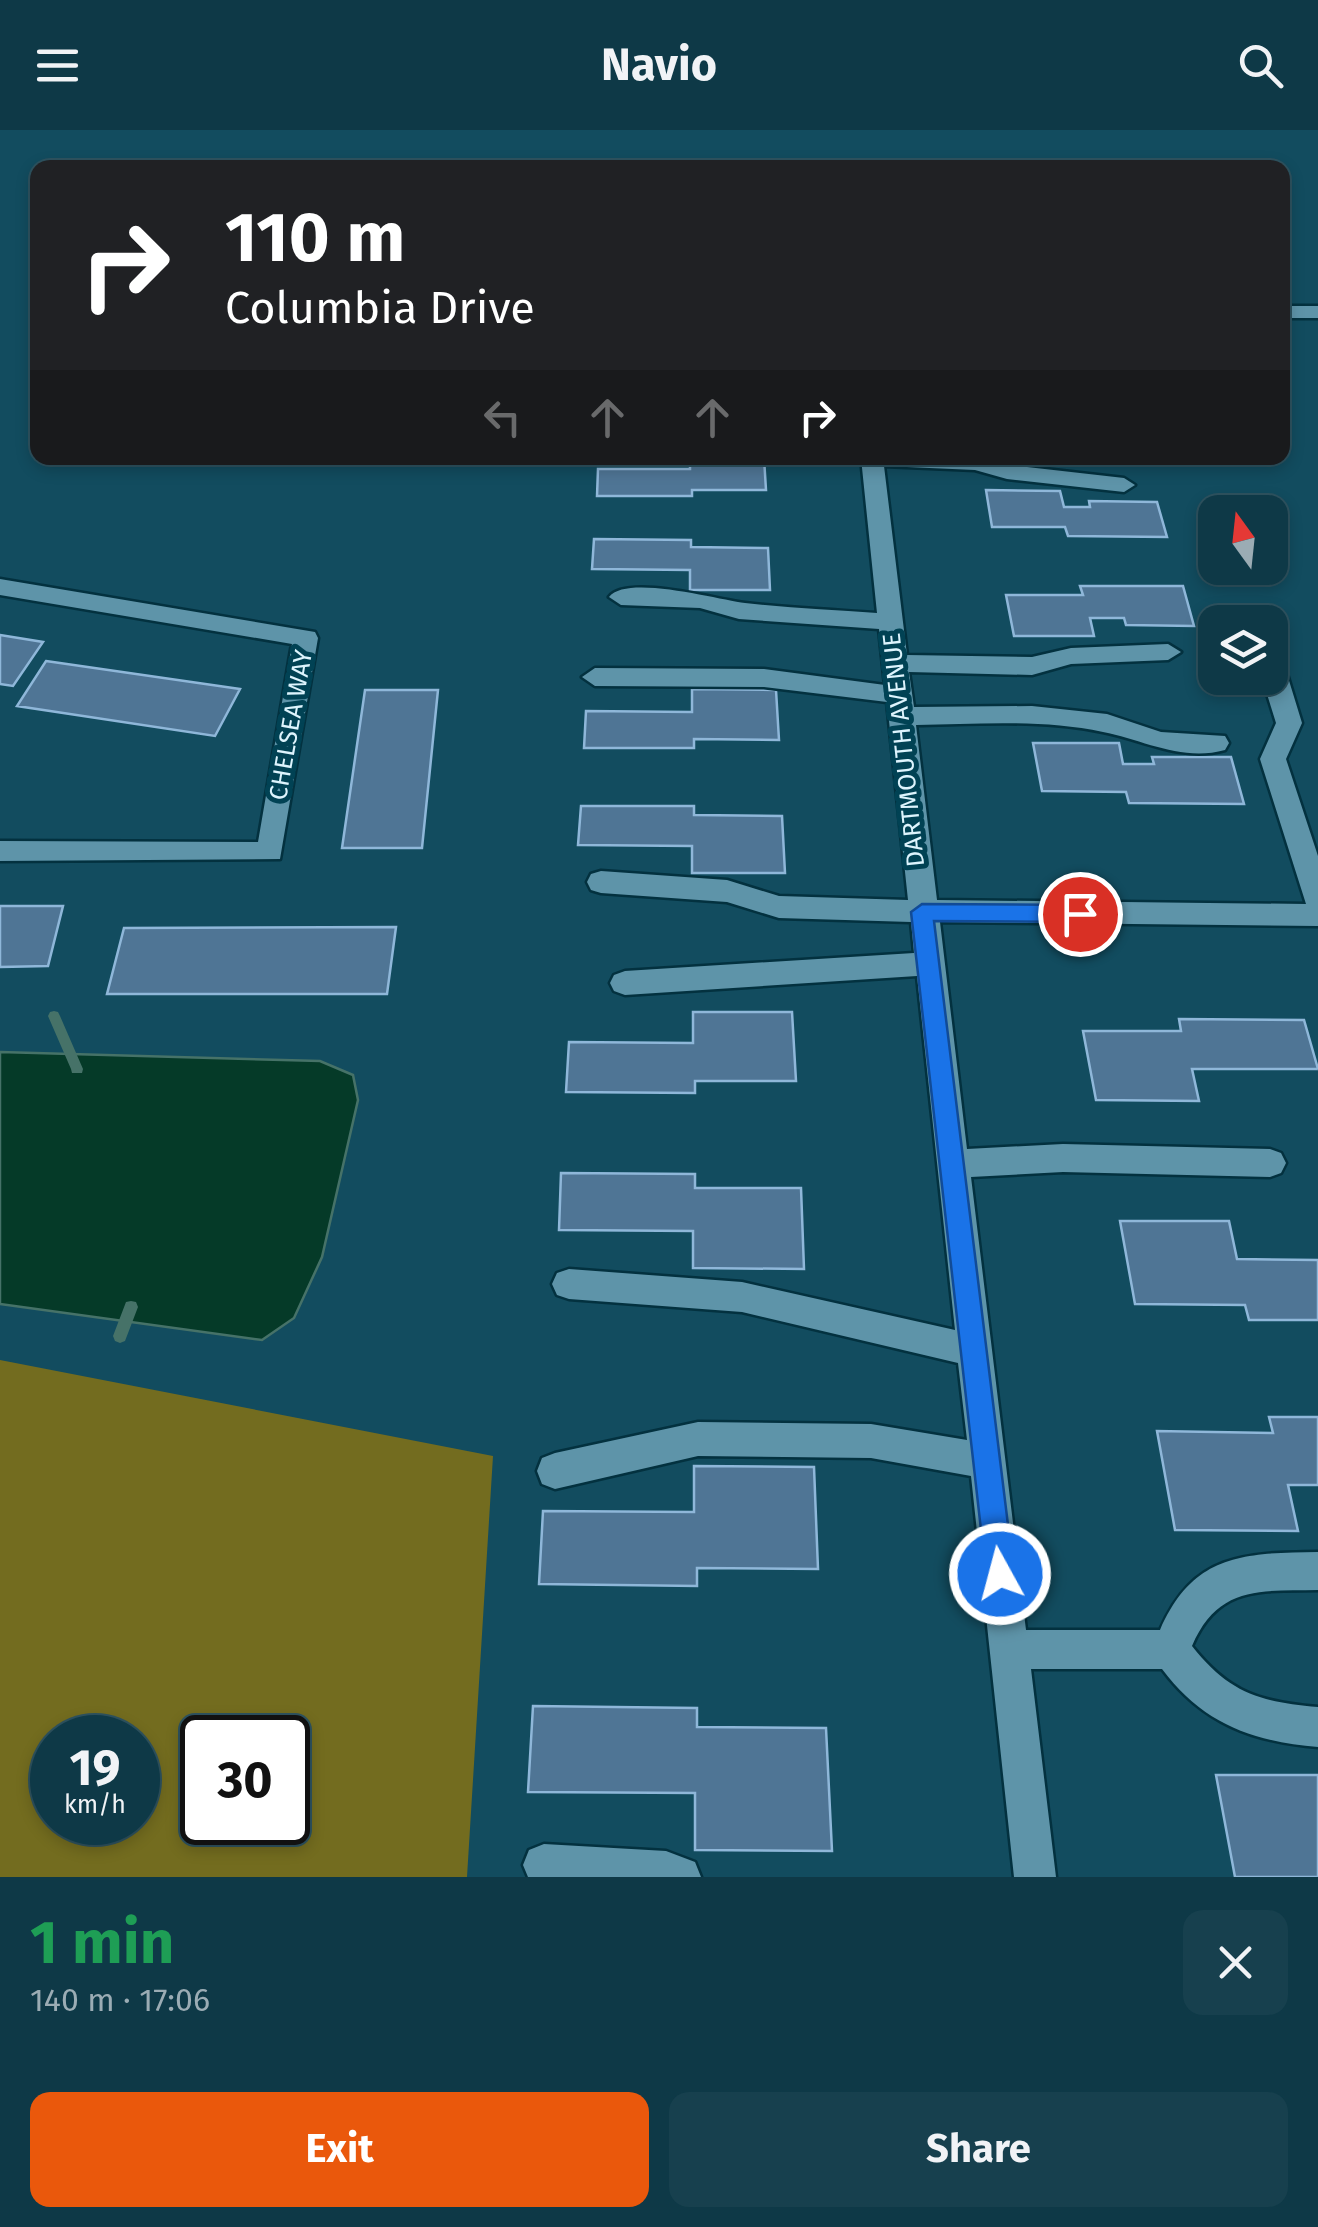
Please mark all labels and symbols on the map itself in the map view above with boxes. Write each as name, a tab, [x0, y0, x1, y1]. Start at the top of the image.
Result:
north arrow	[1198, 495, 1288, 585]
street label: DARTMOUTH AVENUE	[877, 632, 931, 868]
street label: CHELSEA WAY	[263, 647, 319, 802]
pin	[1038, 872, 1123, 957]
position arrow	[948, 1522, 1052, 1626]
speed limit sign: 30	[180, 1715, 310, 1845]

